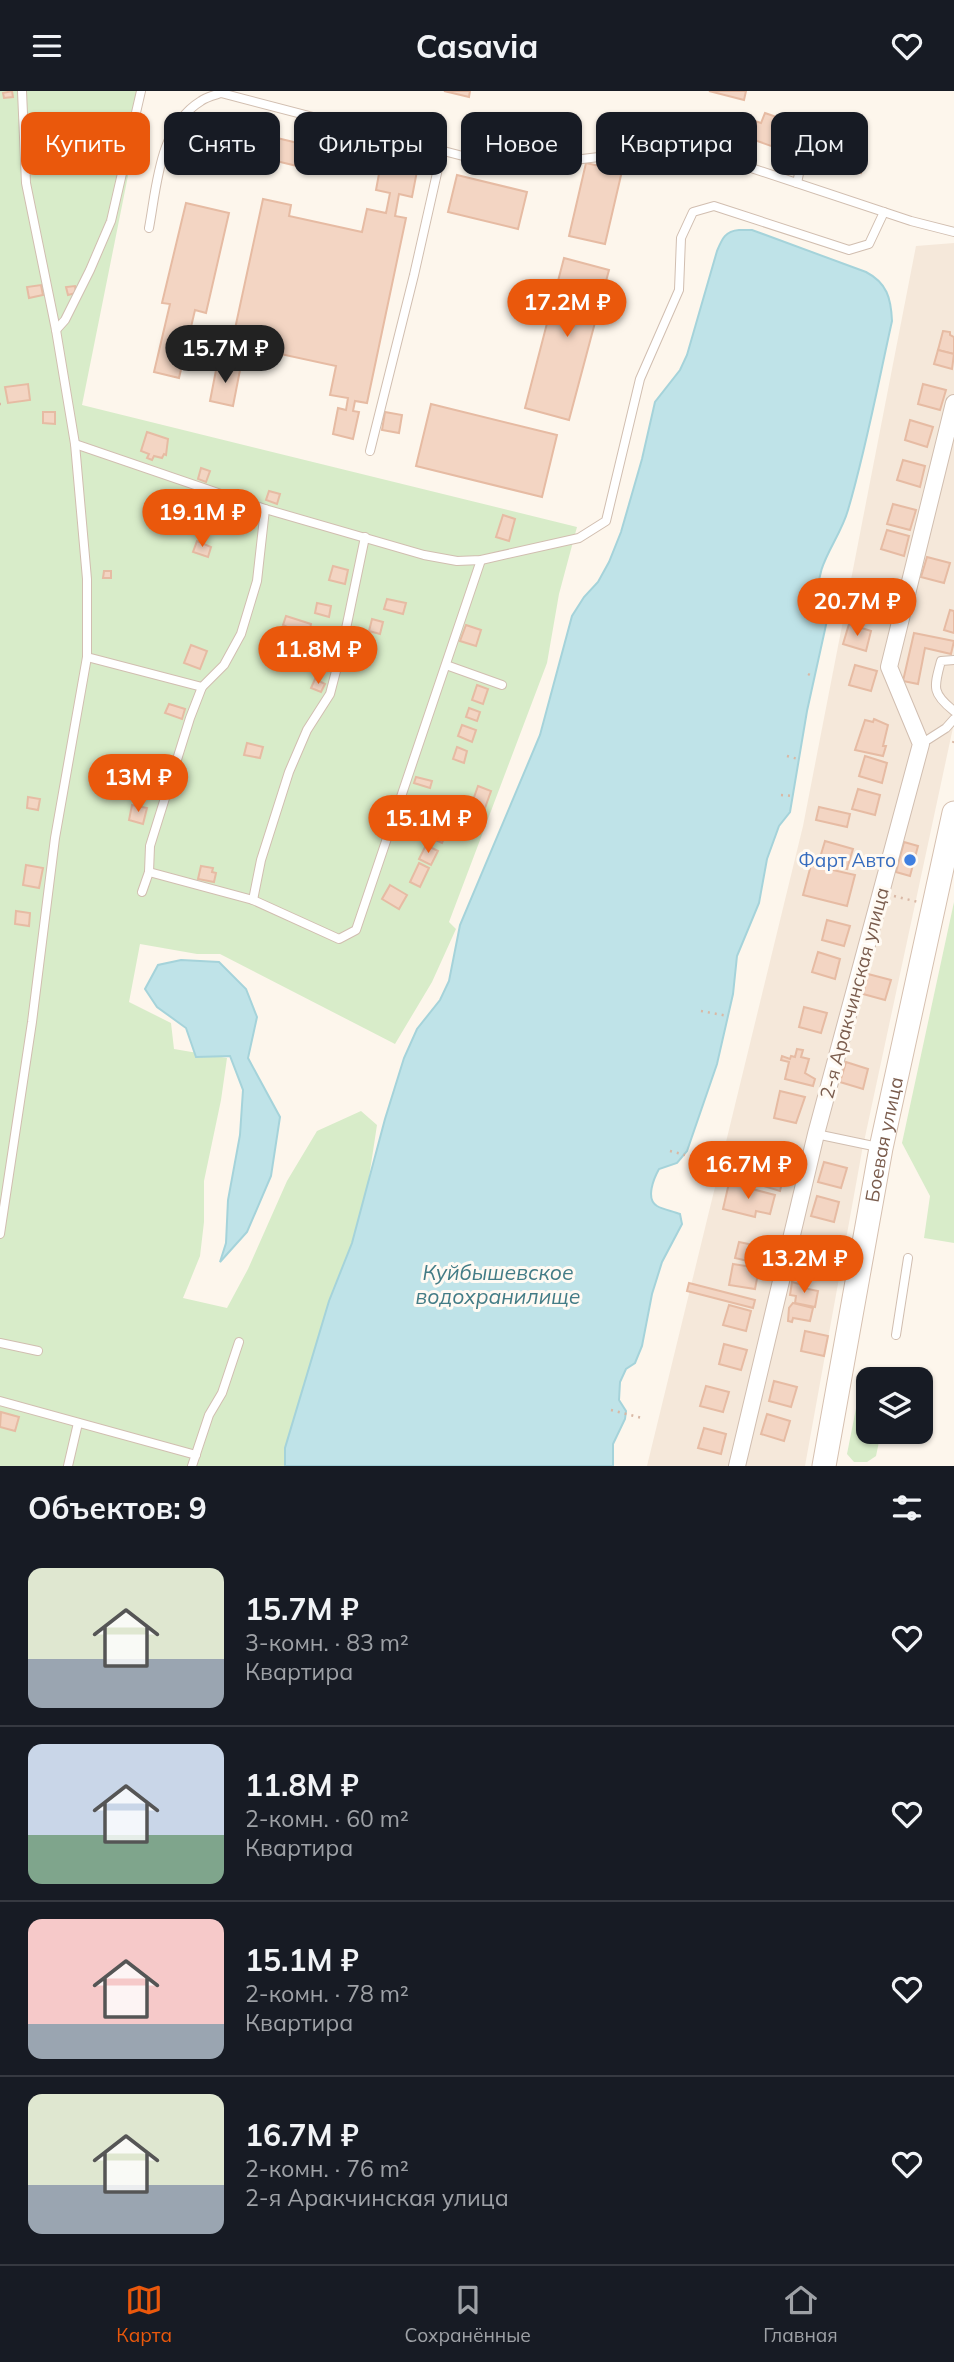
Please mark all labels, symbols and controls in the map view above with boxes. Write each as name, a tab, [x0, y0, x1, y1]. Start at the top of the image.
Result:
text: Casavia	[416, 26, 538, 66]
icon: menu	[28, 27, 66, 65]
icon: heart	[888, 27, 926, 65]
chip: Купить	[21, 112, 150, 175]
chip: Снять	[164, 112, 280, 175]
chip: Фильтры	[294, 112, 447, 175]
chip: Новое	[461, 112, 582, 175]
chip: Квартира	[596, 112, 757, 175]
chip: Дом	[771, 112, 868, 175]
pin: 17.2M ₽	[502, 279, 632, 339]
text: 17.2M ₽	[523, 287, 611, 316]
pin: 15.7M ₽	[160, 325, 290, 385]
text: 15.7M ₽	[181, 333, 269, 362]
pin: 19.1M ₽	[137, 489, 267, 549]
text: 19.1M ₽	[158, 497, 246, 526]
pin: 20.7M ₽	[792, 579, 922, 638]
text: 20.7M ₽	[813, 586, 901, 615]
pin: 11.8M ₽	[253, 627, 383, 686]
text: 11.8M ₽	[274, 634, 362, 663]
pin: 13M ₽	[89, 755, 187, 814]
text: 13M ₽	[104, 762, 172, 791]
pin: 15.1M ₽	[363, 795, 493, 855]
text: 15.1M ₽	[384, 803, 472, 832]
place label: Фарт Авто	[798, 848, 896, 872]
marker: Фарт Авто	[902, 852, 918, 868]
street label: 2-я Аракчинская улица	[814, 885, 894, 1101]
street label: Боевая улица	[860, 1074, 908, 1204]
pin: 16.7M ₽	[683, 1141, 813, 1201]
text: 16.7M ₽	[704, 1149, 792, 1178]
pin: 13.2M ₽	[739, 1235, 869, 1295]
text: 13.2M ₽	[760, 1243, 848, 1272]
water label: Куйбышевское водохранилище	[416, 1259, 580, 1309]
map controls	[856, 1367, 933, 1444]
button: layers	[856, 1367, 933, 1444]
text: Объектов: 9	[28, 1489, 207, 1527]
icon: filters	[888, 1489, 926, 1527]
text: 15.7M ₽	[245, 1590, 359, 1628]
icon: home	[84, 1596, 168, 1680]
icon: heart	[888, 1619, 926, 1657]
text: 3-комн. · 83 m²	[245, 1628, 409, 1657]
text: Квартира	[245, 1657, 353, 1686]
text: 11.8M ₽	[245, 1766, 359, 1804]
icon: home	[84, 1772, 168, 1856]
icon: heart	[888, 1795, 926, 1833]
text: 2-комн. · 60 m²	[245, 1804, 409, 1833]
text: Квартира	[245, 1833, 353, 1862]
text: 15.1M ₽	[245, 1941, 359, 1979]
icon: home	[84, 1947, 168, 2031]
icon: heart	[888, 1970, 926, 2008]
text: 2-комн. · 78 m²	[245, 1979, 409, 2008]
text: Квартира	[245, 2008, 353, 2037]
text: 16.7M ₽	[245, 2116, 359, 2154]
icon: home	[84, 2122, 168, 2206]
icon: heart	[888, 2145, 926, 2183]
text: 2-комн. · 76 m²	[245, 2154, 409, 2183]
text: 2-я Аракчинская улица	[245, 2183, 509, 2212]
tab: Карта	[116, 2281, 172, 2347]
tab: Сохранённые	[404, 2281, 531, 2347]
tab: Главная	[763, 2281, 838, 2347]

